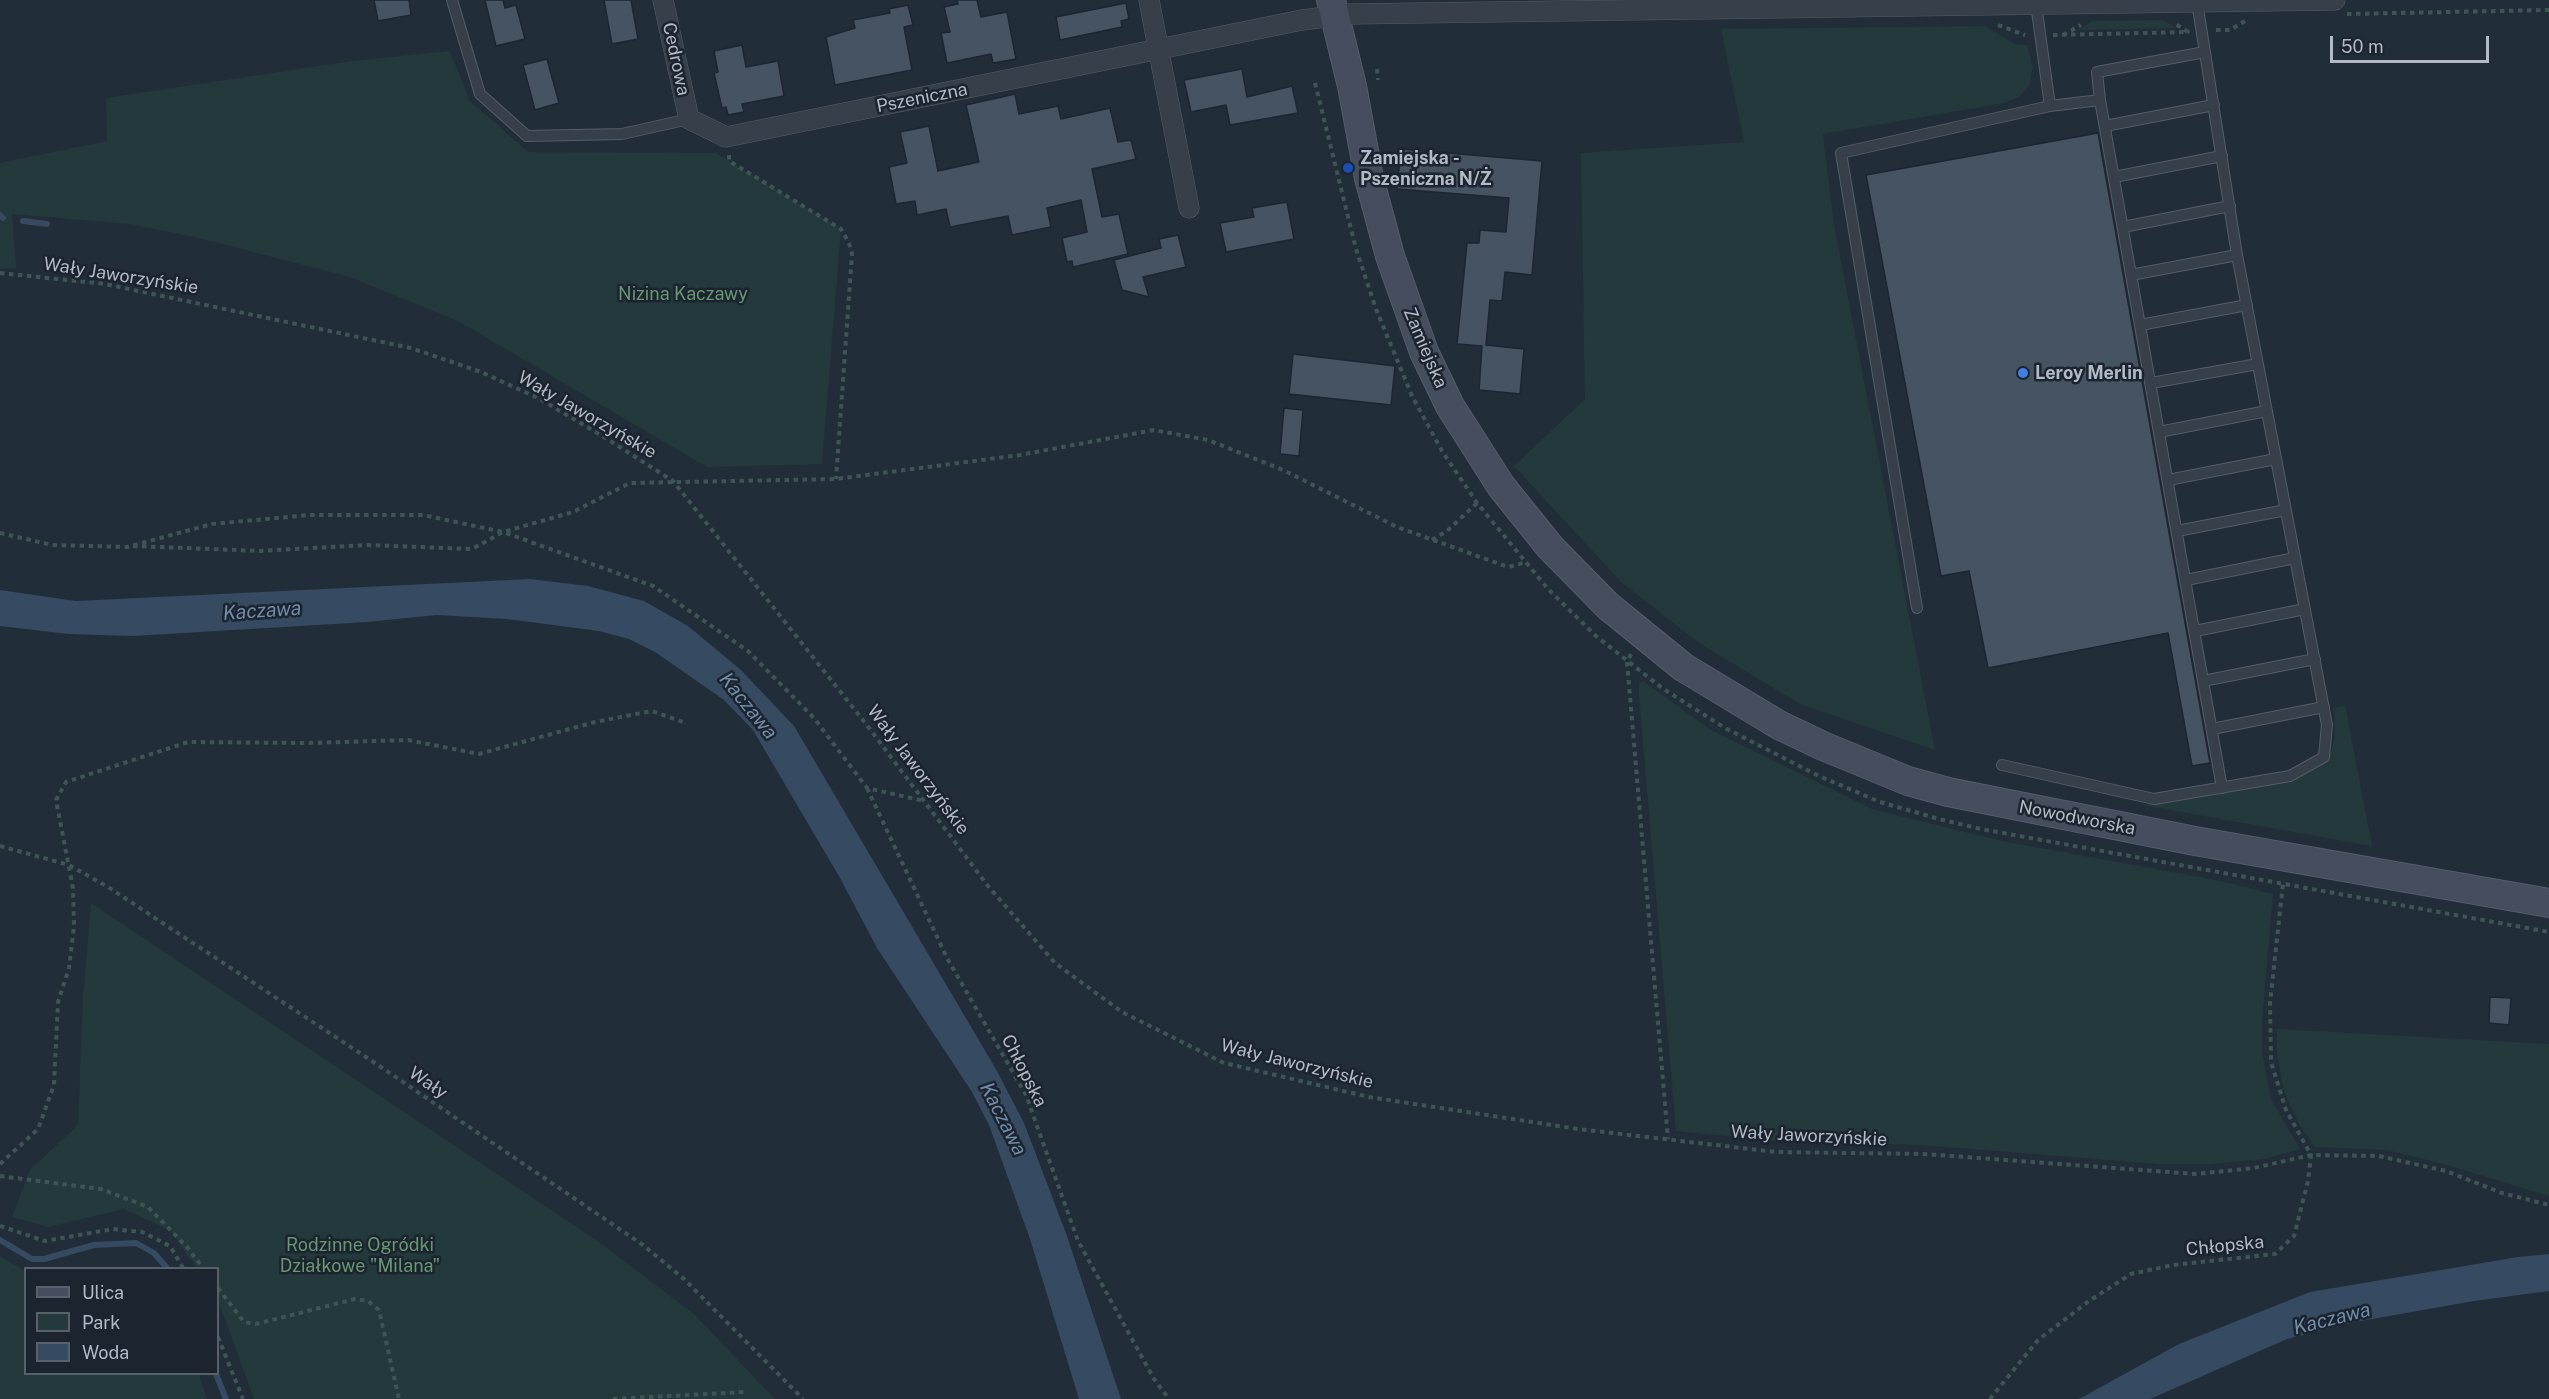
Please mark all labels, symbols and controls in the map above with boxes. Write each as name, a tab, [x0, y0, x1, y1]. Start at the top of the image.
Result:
street label: Cedrowa	[658, 20, 694, 98]
scale bar	[2333, 24, 2492, 62]
text: 50 m	[2341, 36, 2384, 57]
street label: Pszeniczna	[875, 79, 969, 117]
place label: Zamiejska - Pszeniczna N/Ż	[1360, 147, 1492, 190]
marker: Zamiejska - Pszeniczna N/Ż	[1341, 161, 1355, 175]
street label: Wały Jaworzyńskie	[42, 253, 200, 299]
park label: Nizina Kaczawy	[618, 283, 748, 305]
street label: Zamiejska	[1398, 304, 1452, 392]
place label: Leroy Merlin	[2035, 362, 2143, 384]
marker: Leroy Merlin	[2016, 366, 2030, 380]
street label: Wały Jaworzyńskie	[514, 367, 660, 463]
water label: Kaczawa	[222, 596, 302, 626]
water label: Kaczawa	[714, 668, 782, 744]
street label: Wały Jaworzyńskie	[862, 701, 974, 839]
street label: Nowodworska	[2017, 796, 2137, 840]
street label: Chłopska	[997, 1031, 1051, 1111]
street label: Wały Jaworzyńskie	[1218, 1035, 1376, 1093]
street label: Wały	[405, 1062, 451, 1104]
water label: Kaczawa	[974, 1078, 1032, 1160]
street label: Wały Jaworzyńskie	[1730, 1121, 1888, 1151]
street label: Chłopska	[2185, 1231, 2265, 1261]
park label: Rodzinne Ogródki Działkowe "Milana"	[280, 1234, 440, 1276]
legend	[24, 1267, 219, 1375]
text: Ulica	[82, 1282, 124, 1303]
water label: Kaczawa	[2291, 1298, 2373, 1340]
text: Park	[82, 1312, 120, 1333]
text: Woda	[82, 1342, 129, 1363]

